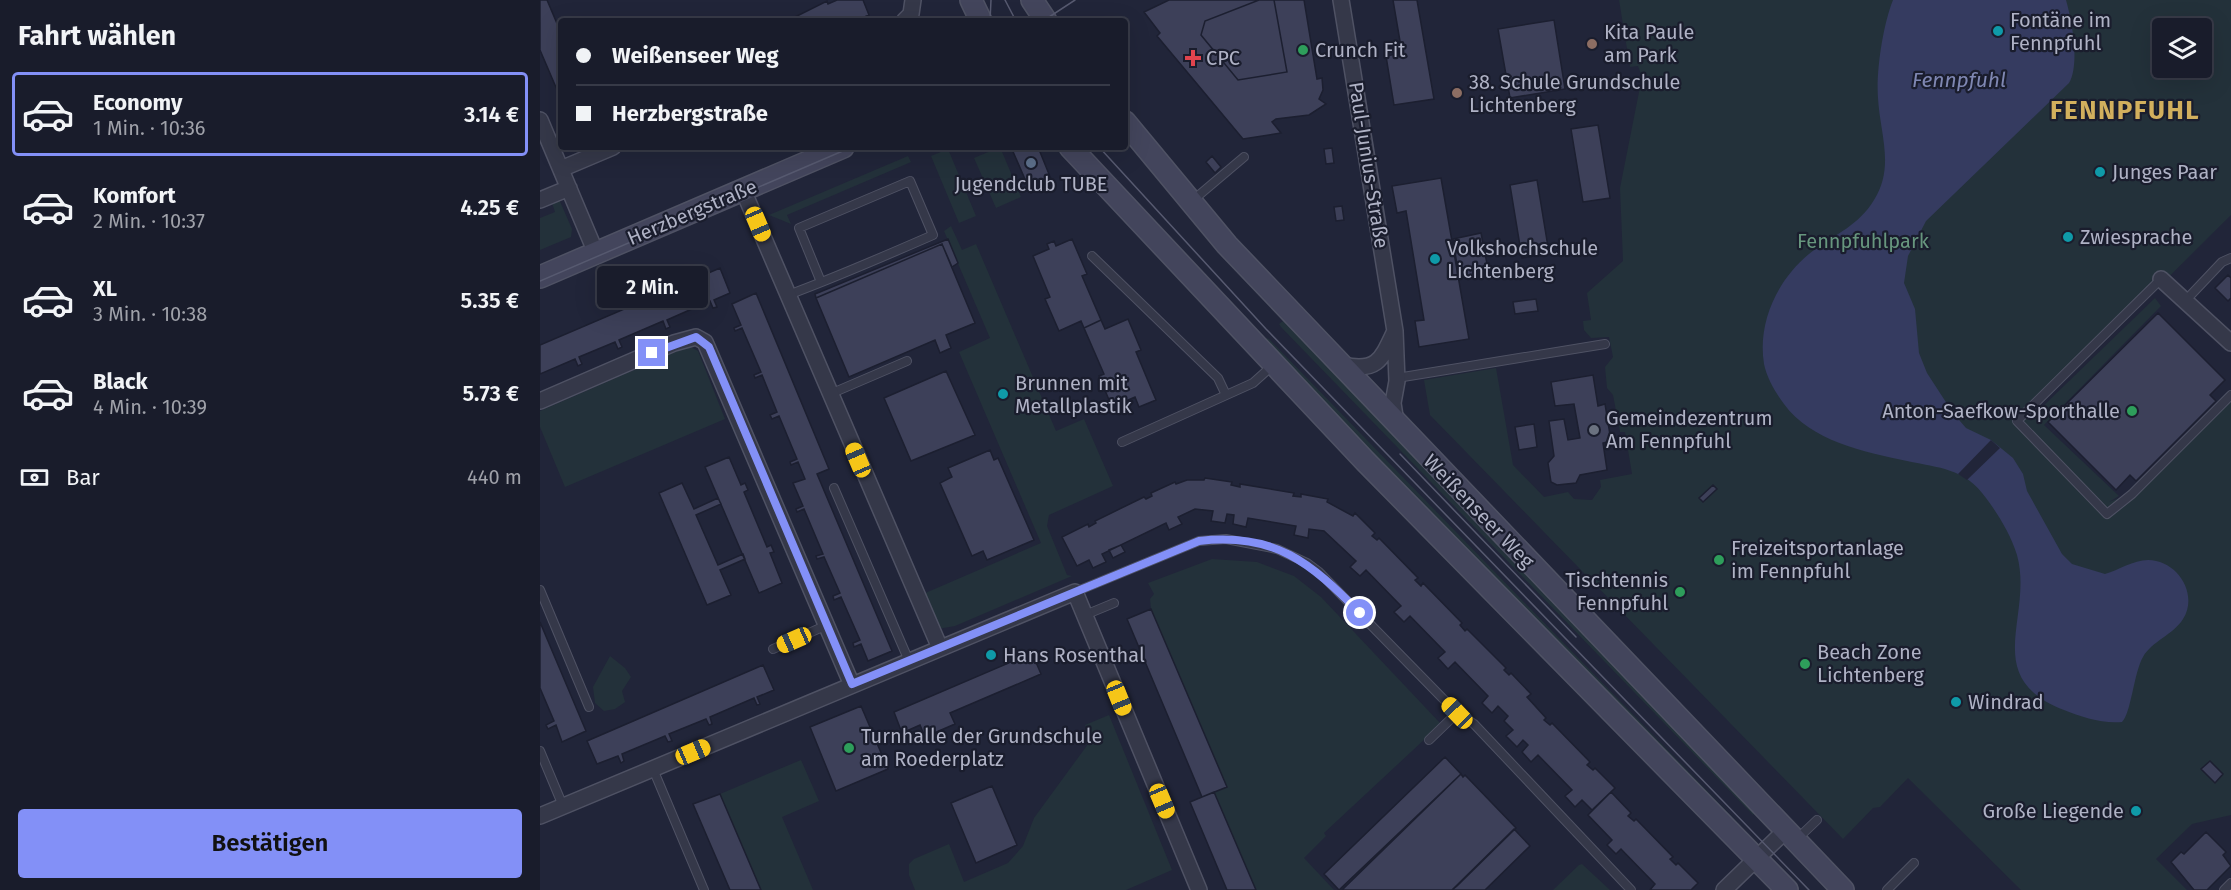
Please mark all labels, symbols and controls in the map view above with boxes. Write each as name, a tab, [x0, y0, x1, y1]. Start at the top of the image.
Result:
place label: Fontäne im Fennpfuhl	[2010, 8, 2111, 55]
map controls	[2152, 18, 2212, 78]
button: layers	[2152, 18, 2212, 78]
text: Fahrt wählen	[18, 20, 176, 52]
place label: Kita Paule am Park	[1604, 20, 1694, 67]
marker: Fontäne im Fennpfuhl	[1991, 24, 2005, 38]
marker: Kita Paule am Park	[1585, 37, 1599, 51]
place label: Crunch Fit	[1315, 38, 1406, 62]
text: Weißenseer Weg	[612, 42, 779, 69]
marker: Crunch Fit	[1296, 43, 1310, 57]
place label: CPC	[1206, 46, 1240, 70]
marker: CPC	[1184, 49, 1202, 67]
water label: Fennpfuhl	[1912, 67, 2006, 93]
place label: 38. Schule Grundschule Lichtenberg	[1469, 70, 1680, 117]
street label: Paul-Junius-Straße	[1344, 80, 1394, 250]
marker: 38. Schule Grundschule Lichtenberg	[1450, 86, 1464, 100]
icon: car	[21, 87, 75, 141]
text: Economy	[93, 89, 182, 116]
district label: FENNPFUHL	[2050, 95, 2200, 126]
text: Herzbergstraße	[612, 100, 768, 127]
text: 3.14 €	[464, 101, 519, 128]
text: 1 Min. · 10:36	[93, 116, 206, 140]
marker: Jugendclub TUBE	[1024, 156, 1038, 170]
place label: Junges Paar	[2112, 160, 2217, 184]
marker: Junges Paar	[2093, 165, 2107, 179]
place label: Jugendclub TUBE	[954, 172, 1108, 196]
street label: Herzbergstraße	[624, 174, 760, 250]
icon: car	[21, 180, 75, 234]
text: Komfort	[93, 182, 176, 209]
text: 4.25 €	[460, 194, 519, 221]
car	[743, 204, 773, 244]
text: 2 Min. · 10:37	[93, 209, 205, 233]
place label: Zwiesprache	[2080, 225, 2192, 249]
park label: Fennpfuhlpark	[1797, 229, 1930, 253]
marker: Zwiesprache	[2061, 230, 2075, 244]
place label: Volkshochschule Lichtenberg	[1447, 236, 1598, 283]
marker: Volkshochschule Lichtenberg	[1428, 252, 1442, 266]
callout: 2 Min.	[597, 266, 708, 308]
icon: car	[21, 273, 75, 327]
text: XL	[93, 275, 117, 302]
text: 2 Min.	[626, 275, 679, 299]
text: 5.35 €	[461, 287, 519, 314]
text: 3 Min. · 10:38	[93, 302, 207, 326]
route end	[638, 339, 665, 366]
icon: car	[21, 366, 75, 420]
text: Black	[93, 368, 148, 395]
place label: Brunnen mit Metallplastik	[1015, 371, 1132, 418]
text: 5.73 €	[463, 380, 519, 407]
marker: Brunnen mit Metallplastik	[996, 387, 1010, 401]
text: 4 Min. · 10:39	[93, 395, 207, 419]
place label: Anton-Saefkow-Sporthalle	[1882, 399, 2120, 423]
marker: Anton-Saefkow-Sporthalle	[2125, 404, 2139, 418]
place label: Gemeindezentrum Am Fennpfuhl	[1606, 406, 1773, 453]
marker: Gemeindezentrum Am Fennpfuhl	[1587, 423, 1601, 437]
car	[843, 440, 873, 480]
street label: Weißenseer Weg	[1419, 449, 1540, 573]
icon: cash	[18, 461, 51, 494]
text: Bar	[66, 464, 100, 491]
text: 440 m	[467, 465, 522, 489]
place label: Freizeitsportanlage im Fennpfuhl	[1731, 536, 1904, 583]
marker: Freizeitsportanlage im Fennpfuhl	[1712, 553, 1726, 567]
place label: Tischtennis Fennpfuhl	[1565, 568, 1668, 615]
marker: Tischtennis Fennpfuhl	[1673, 585, 1687, 599]
route start	[1346, 599, 1373, 626]
car	[774, 624, 814, 656]
place label: Beach Zone Lichtenberg	[1817, 640, 1925, 687]
place label: Hans Rosenthal	[1003, 643, 1145, 667]
marker: Hans Rosenthal	[984, 648, 998, 662]
marker: Beach Zone Lichtenberg	[1798, 657, 1812, 671]
car	[1104, 678, 1134, 718]
place label: Windrad	[1968, 690, 2044, 714]
car	[1438, 694, 1476, 732]
marker: Windrad	[1949, 695, 1963, 709]
place label: Turnhalle der Grundschule am Roederplatz	[861, 724, 1102, 771]
car	[673, 737, 713, 767]
marker: Turnhalle der Grundschule am Roederplatz	[842, 741, 856, 755]
car	[1147, 781, 1177, 821]
place label: Große Liegende	[1982, 799, 2124, 823]
marker: Große Liegende	[2129, 804, 2143, 818]
button: Bestätigen	[18, 809, 522, 878]

